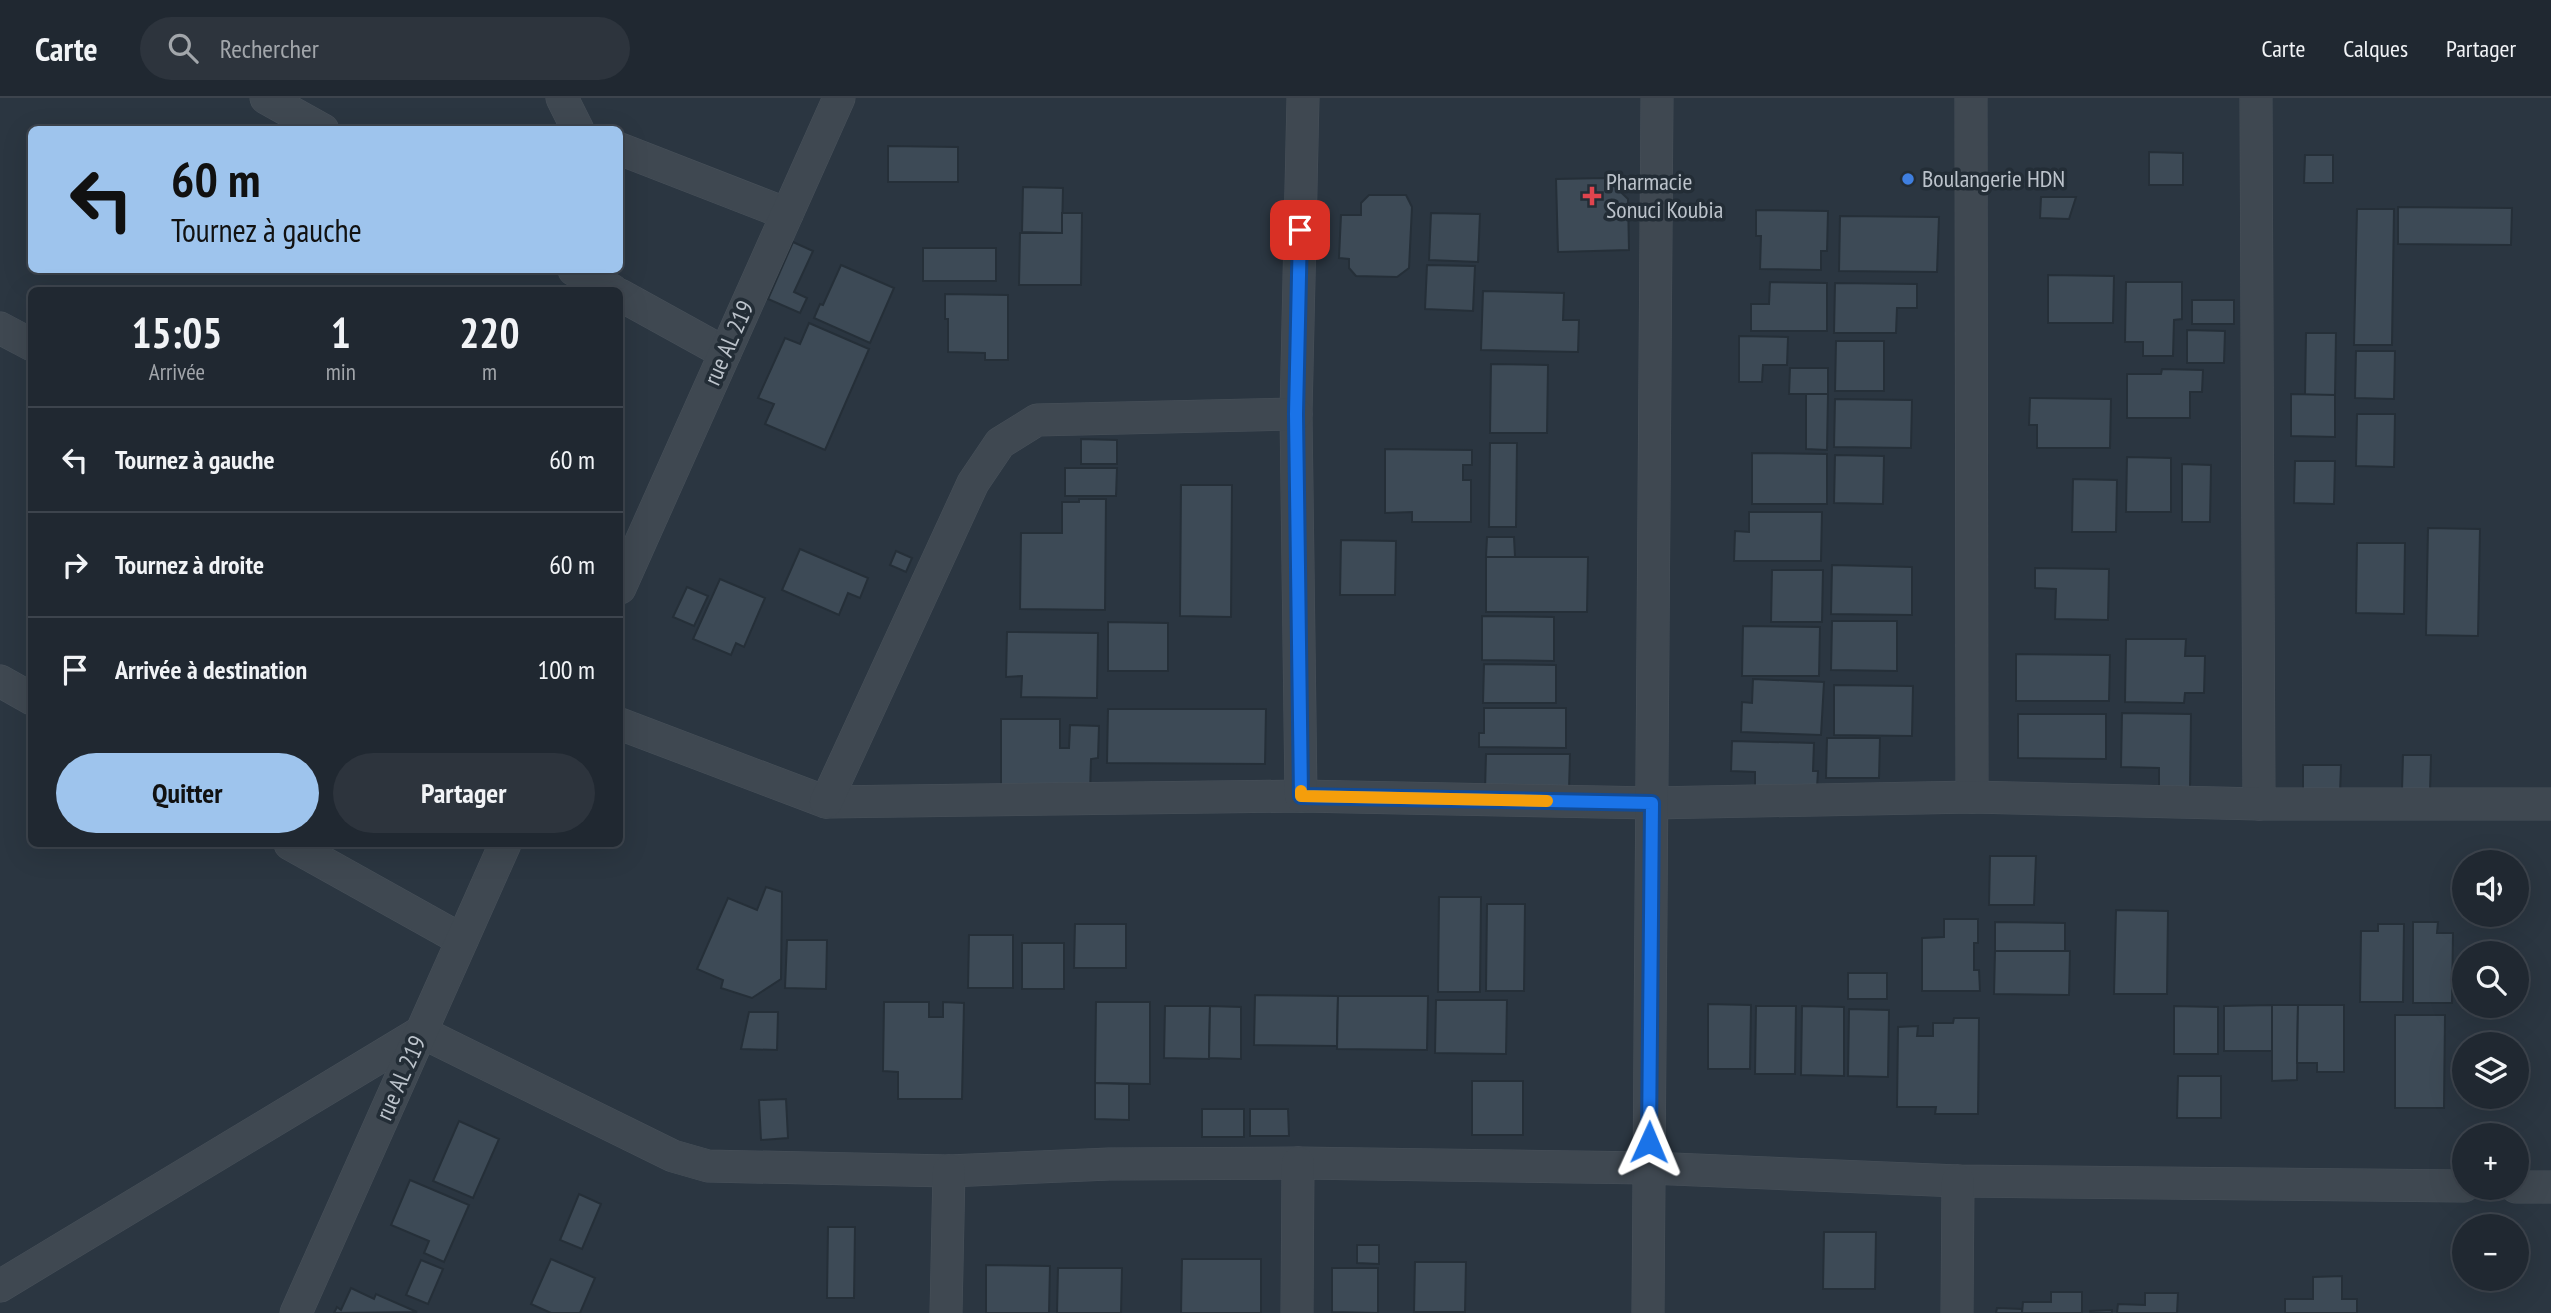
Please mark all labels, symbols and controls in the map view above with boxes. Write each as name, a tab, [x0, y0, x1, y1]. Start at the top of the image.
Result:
search box	[140, 17, 630, 80]
text: Carte	[35, 27, 98, 70]
icon: search	[164, 29, 202, 67]
text: Rechercher	[220, 32, 319, 65]
text: Carte	[2262, 33, 2305, 64]
text: Calques	[2343, 33, 2408, 64]
text: Partager	[2446, 33, 2516, 64]
text: 60 m	[171, 147, 260, 211]
icon: left	[56, 154, 147, 245]
place label: Boulangerie HDN	[1922, 163, 2065, 194]
place label: Pharmacie Sonuci Koubia	[1606, 166, 1723, 225]
marker: Boulangerie HDN	[1900, 171, 1916, 187]
marker: Pharmacie Sonuci Koubia	[1584, 188, 1600, 204]
pin	[1270, 200, 1330, 260]
text: Tournez à gauche	[171, 209, 362, 251]
icon: arrive	[1281, 211, 1319, 249]
street label: rue AL 219	[696, 296, 761, 390]
text: 15:05	[131, 305, 222, 360]
text: 1	[331, 305, 351, 360]
text: 220	[459, 305, 520, 360]
text: Arrivée	[149, 357, 205, 386]
text: min	[326, 357, 356, 386]
text: m	[482, 357, 497, 386]
icon: left	[56, 441, 94, 479]
text: Tournez à gauche	[115, 443, 275, 476]
text: 60 m	[549, 443, 595, 476]
icon: right	[56, 546, 94, 584]
text: Tournez à droite	[115, 548, 264, 581]
text: 60 m	[549, 548, 595, 581]
icon: arrive	[56, 651, 94, 689]
text: Arrivée à destination	[115, 653, 307, 686]
text: 100 m	[537, 653, 595, 686]
button: Quitter	[56, 753, 319, 833]
button: Partager	[333, 753, 595, 833]
map controls	[2452, 850, 2529, 1291]
button: sound	[2452, 850, 2529, 927]
button: search	[2452, 941, 2529, 1018]
street label: rue AL 219	[368, 1031, 433, 1125]
button: layers	[2452, 1032, 2529, 1109]
position arrow	[1612, 1105, 1686, 1179]
button: +	[2452, 1123, 2529, 1200]
button: −	[2452, 1214, 2529, 1291]

